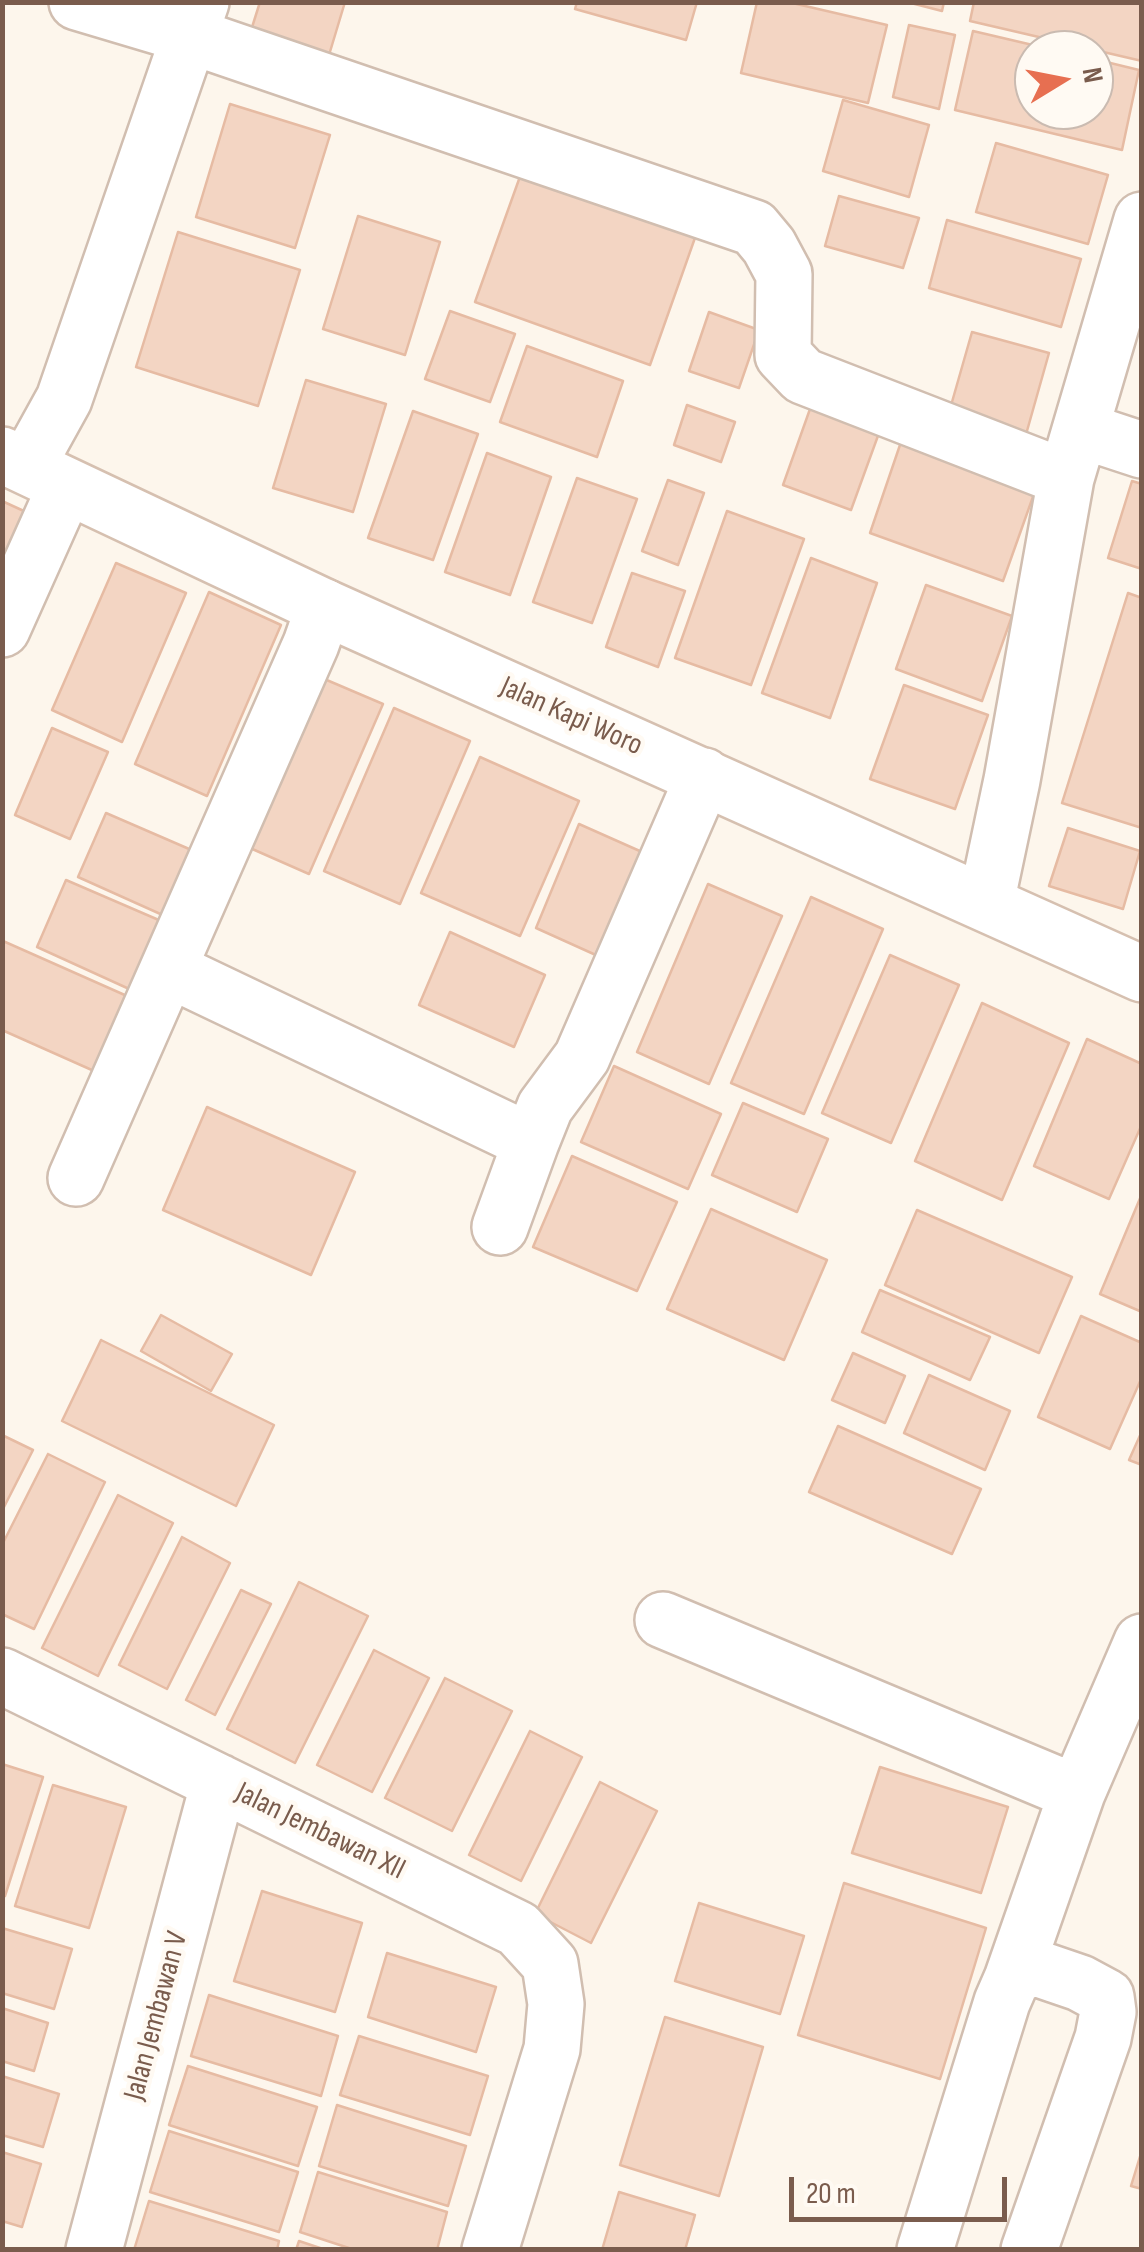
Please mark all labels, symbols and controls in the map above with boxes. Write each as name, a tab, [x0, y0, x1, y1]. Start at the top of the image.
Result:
north arrow	[1014, 30, 1114, 130]
text: N	[1075, 65, 1110, 85]
street label: Jalan Kapi Woro	[494, 670, 648, 764]
street label: Jalan Jembawan XII	[229, 1775, 411, 1889]
street label: Jalan Jembawan V	[117, 1928, 197, 2104]
scale bar	[794, 2157, 1012, 2219]
text: 20 m	[806, 2176, 856, 2212]

